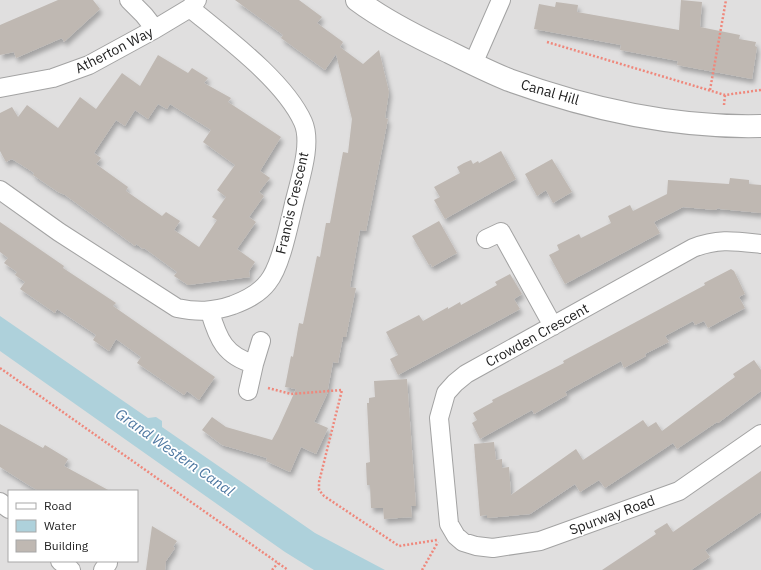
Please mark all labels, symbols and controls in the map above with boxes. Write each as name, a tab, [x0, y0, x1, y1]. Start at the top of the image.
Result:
street label: Atherton Way	[72, 23, 156, 77]
street label: Canal Hill	[519, 75, 581, 109]
street label: Francis Crescent	[271, 150, 313, 256]
street label: Crowden Crescent	[482, 299, 592, 371]
water label: Grand Western Canal	[112, 404, 238, 500]
legend	[8, 490, 138, 562]
street label: Spurway Road	[567, 491, 657, 539]
text: Road	[44, 498, 72, 513]
text: Water	[44, 518, 77, 533]
text: Building	[44, 538, 89, 553]

